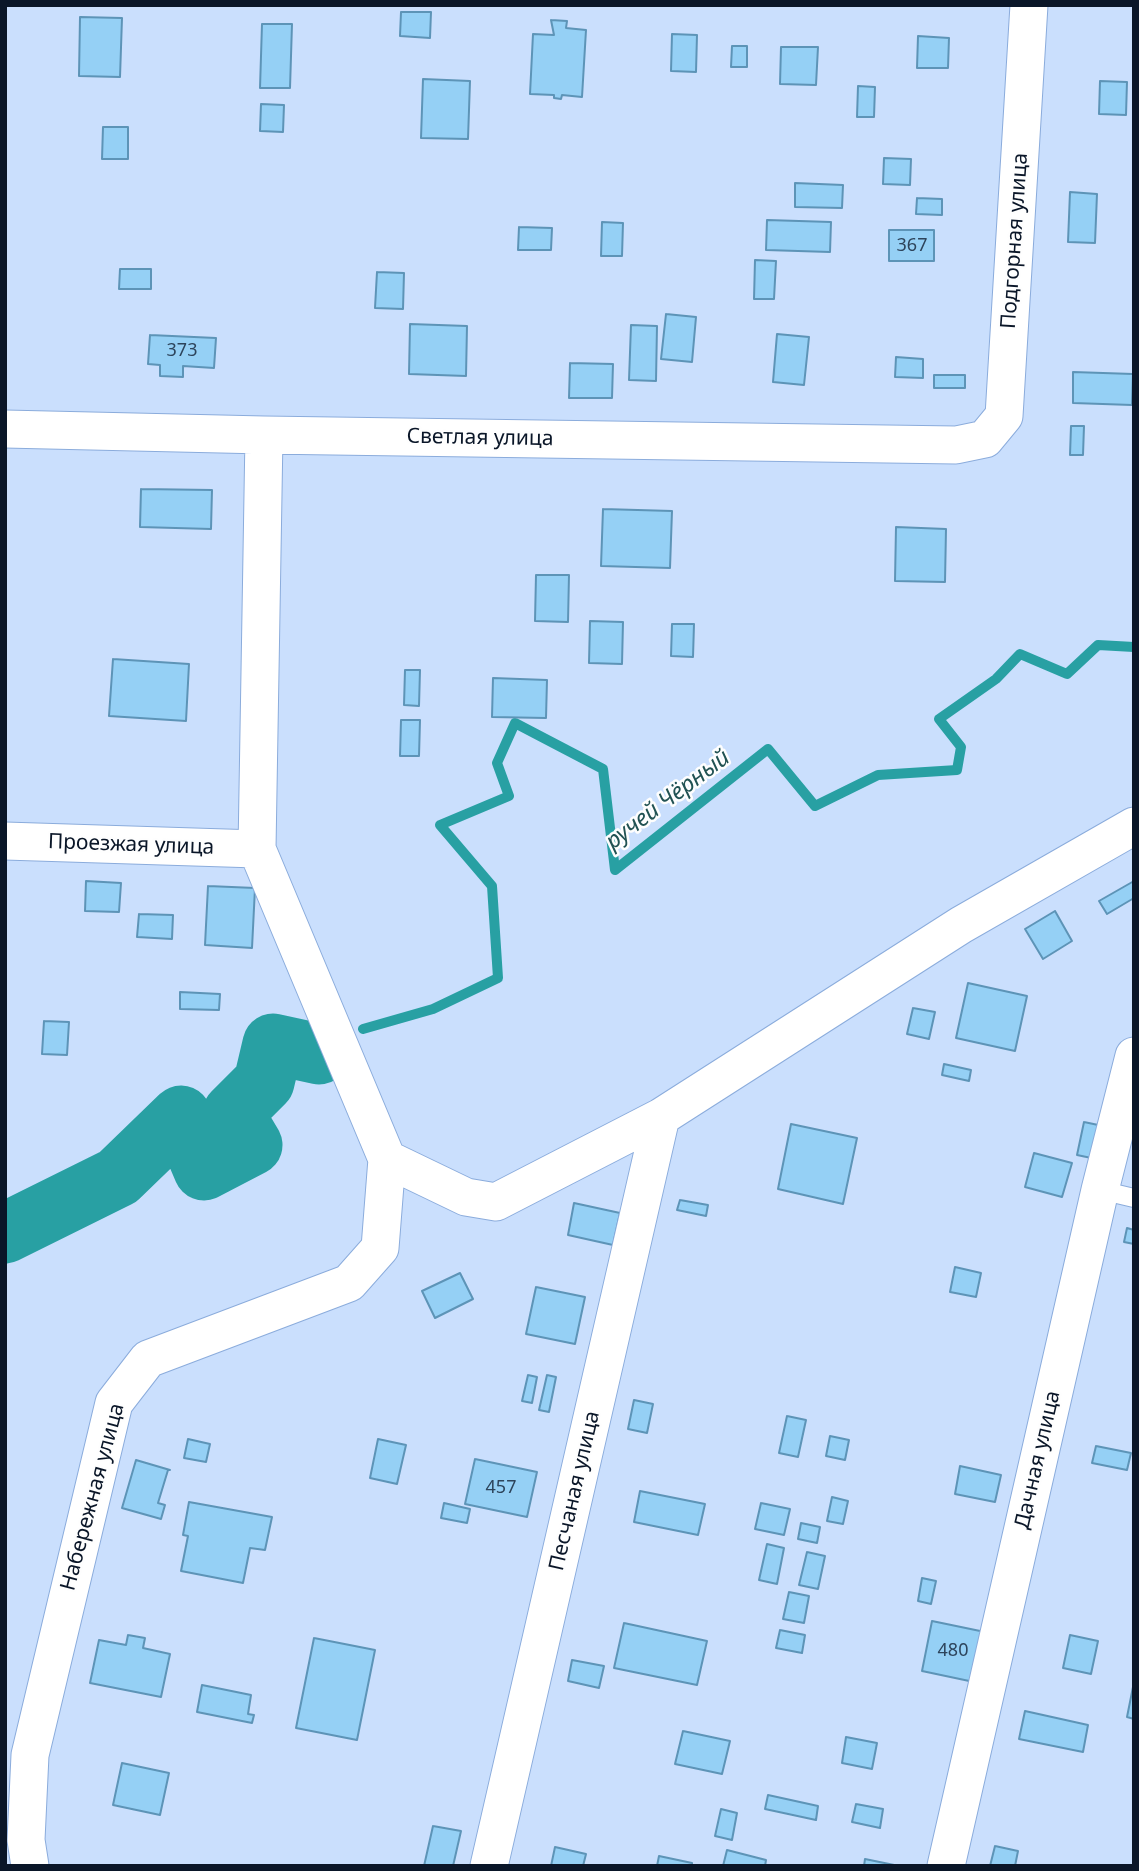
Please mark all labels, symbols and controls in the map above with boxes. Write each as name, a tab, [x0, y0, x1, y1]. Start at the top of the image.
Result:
street label: Подгорная улица	[996, 152, 1034, 330]
house number: 367	[897, 235, 927, 257]
house number: 373	[167, 340, 197, 362]
street label: Светлая улица	[406, 424, 554, 452]
water label: ручей Чёрный	[600, 744, 736, 856]
street label: Проезжая улица	[47, 830, 215, 860]
street label: Дачная улица	[1010, 1388, 1066, 1532]
street label: Набережная улица	[56, 1401, 130, 1593]
street label: Песчаная улица	[544, 1409, 606, 1573]
house number: 457	[486, 1477, 516, 1499]
house number: 480	[938, 1640, 968, 1662]

